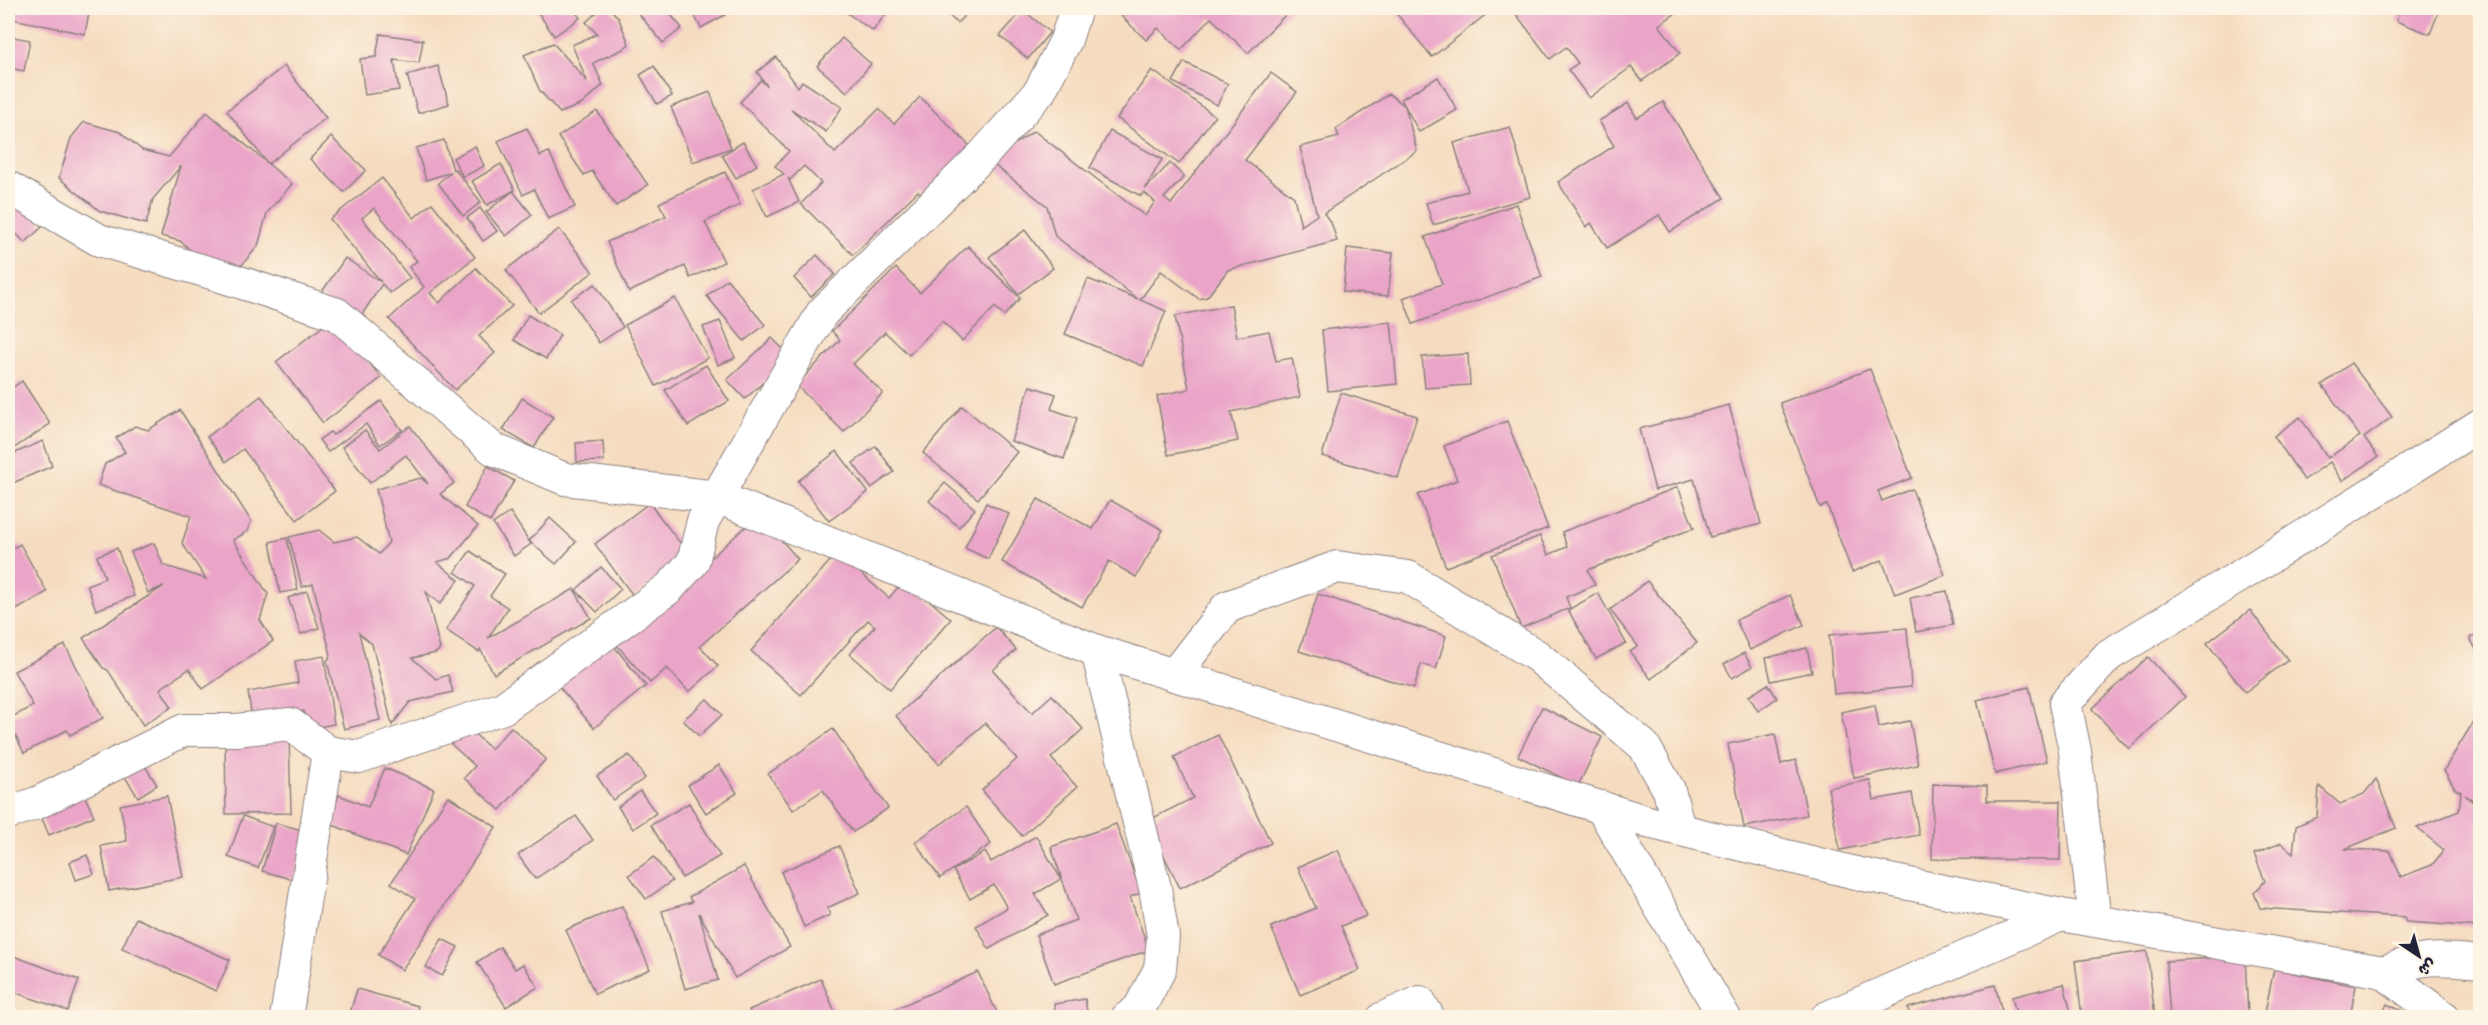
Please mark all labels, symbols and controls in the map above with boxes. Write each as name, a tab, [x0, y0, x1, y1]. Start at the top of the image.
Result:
north arrow	[2389, 926, 2449, 986]
text: ش	[2413, 952, 2438, 978]

